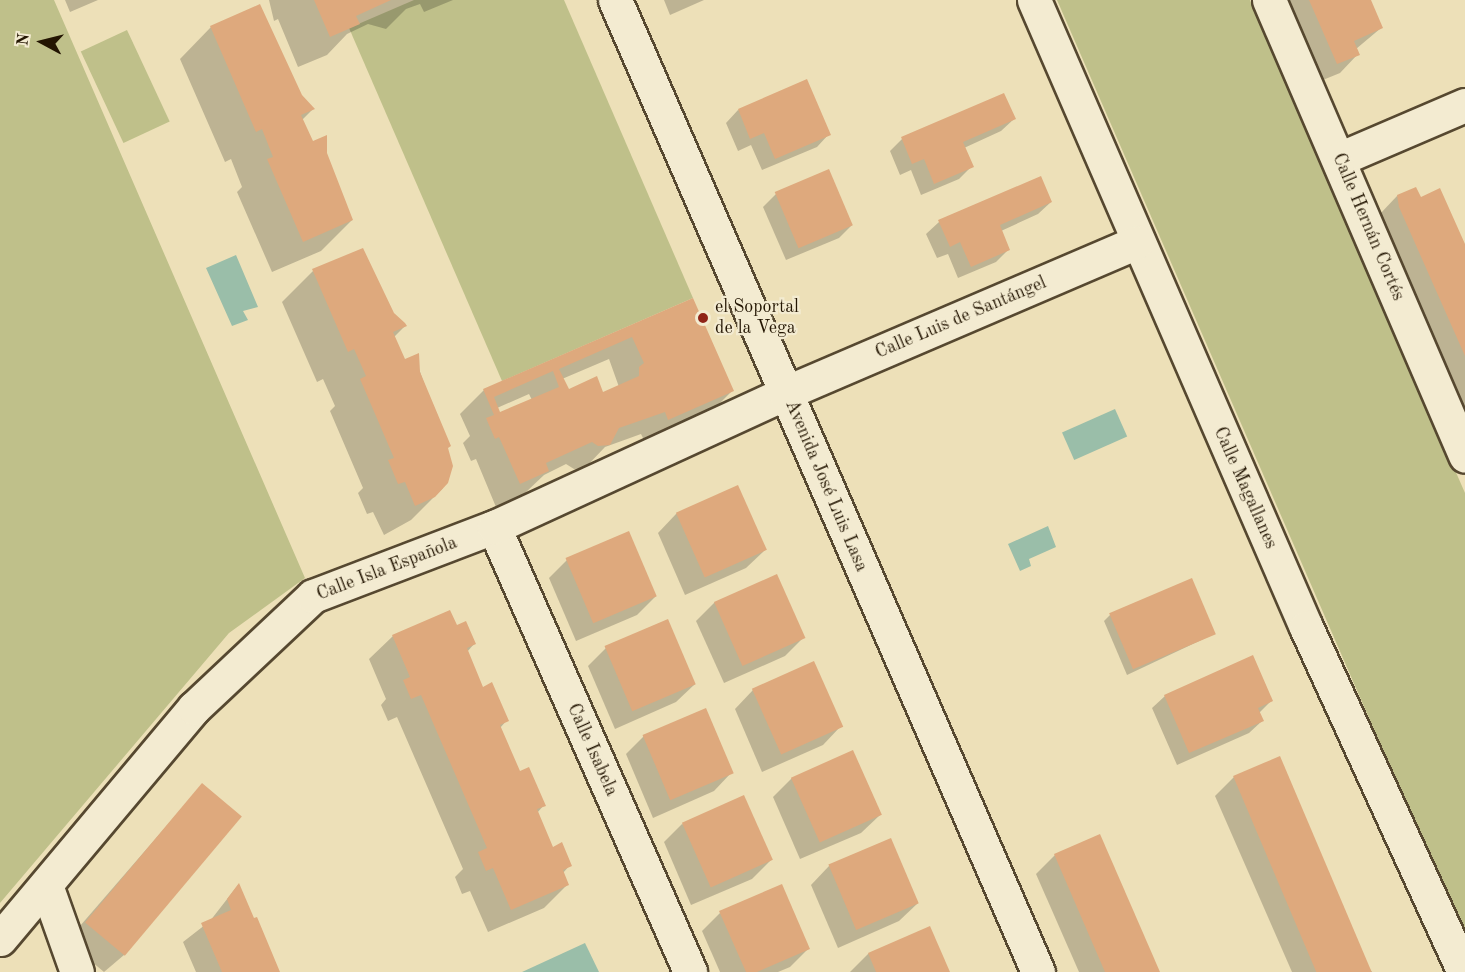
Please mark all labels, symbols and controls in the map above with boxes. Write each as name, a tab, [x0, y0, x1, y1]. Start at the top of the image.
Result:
north arrow	[12, 12, 72, 72]
text: N	[15, 33, 33, 47]
street label: Calle Hernán Cortés	[1327, 150, 1409, 304]
street label: Calle Luis de Santángel	[872, 272, 1050, 364]
place label: el Soportal de la Vega	[715, 297, 799, 340]
marker: el Soportal de la Vega	[696, 311, 710, 325]
street label: Avenida José Luis Lasa	[780, 397, 872, 575]
street label: Calle Magallanes	[1208, 424, 1282, 552]
street label: Calle Isla Española	[314, 532, 460, 606]
street label: Calle Isabela	[562, 700, 622, 800]

